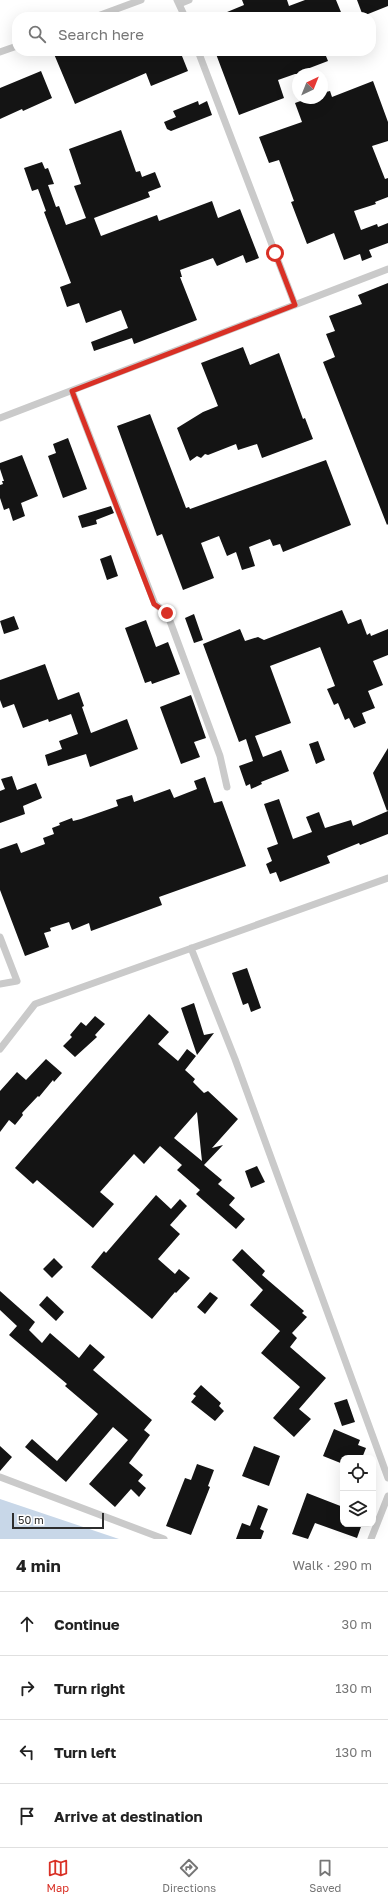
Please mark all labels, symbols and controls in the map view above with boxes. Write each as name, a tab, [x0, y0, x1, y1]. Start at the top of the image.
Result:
search box	[12, 12, 376, 56]
icon: search	[26, 23, 48, 45]
text: Search here	[58, 25, 144, 43]
north arrow	[292, 68, 328, 104]
route start	[266, 244, 284, 262]
route end	[158, 604, 176, 622]
map controls	[340, 1455, 376, 1527]
button: locate	[340, 1455, 376, 1491]
button: layers	[340, 1491, 376, 1527]
scale bar	[12, 1511, 104, 1530]
text: 50 m	[18, 1513, 44, 1526]
text: 4 min	[16, 1555, 61, 1576]
text: Walk · 290 m	[293, 1557, 372, 1573]
icon: ahead	[16, 1613, 38, 1635]
text: Continue	[54, 1615, 120, 1633]
text: 30 m	[342, 1616, 372, 1632]
icon: right	[16, 1677, 38, 1699]
text: Turn right	[54, 1679, 125, 1697]
text: 130 m	[335, 1680, 372, 1696]
icon: left	[16, 1741, 38, 1763]
text: Turn left	[54, 1743, 116, 1761]
text: 130 m	[335, 1744, 372, 1760]
icon: arrive	[16, 1805, 38, 1827]
text: Arrive at destination	[54, 1807, 203, 1825]
tab: Map	[47, 1857, 69, 1894]
tab: Directions	[162, 1857, 216, 1894]
tab: Saved	[309, 1857, 341, 1894]

